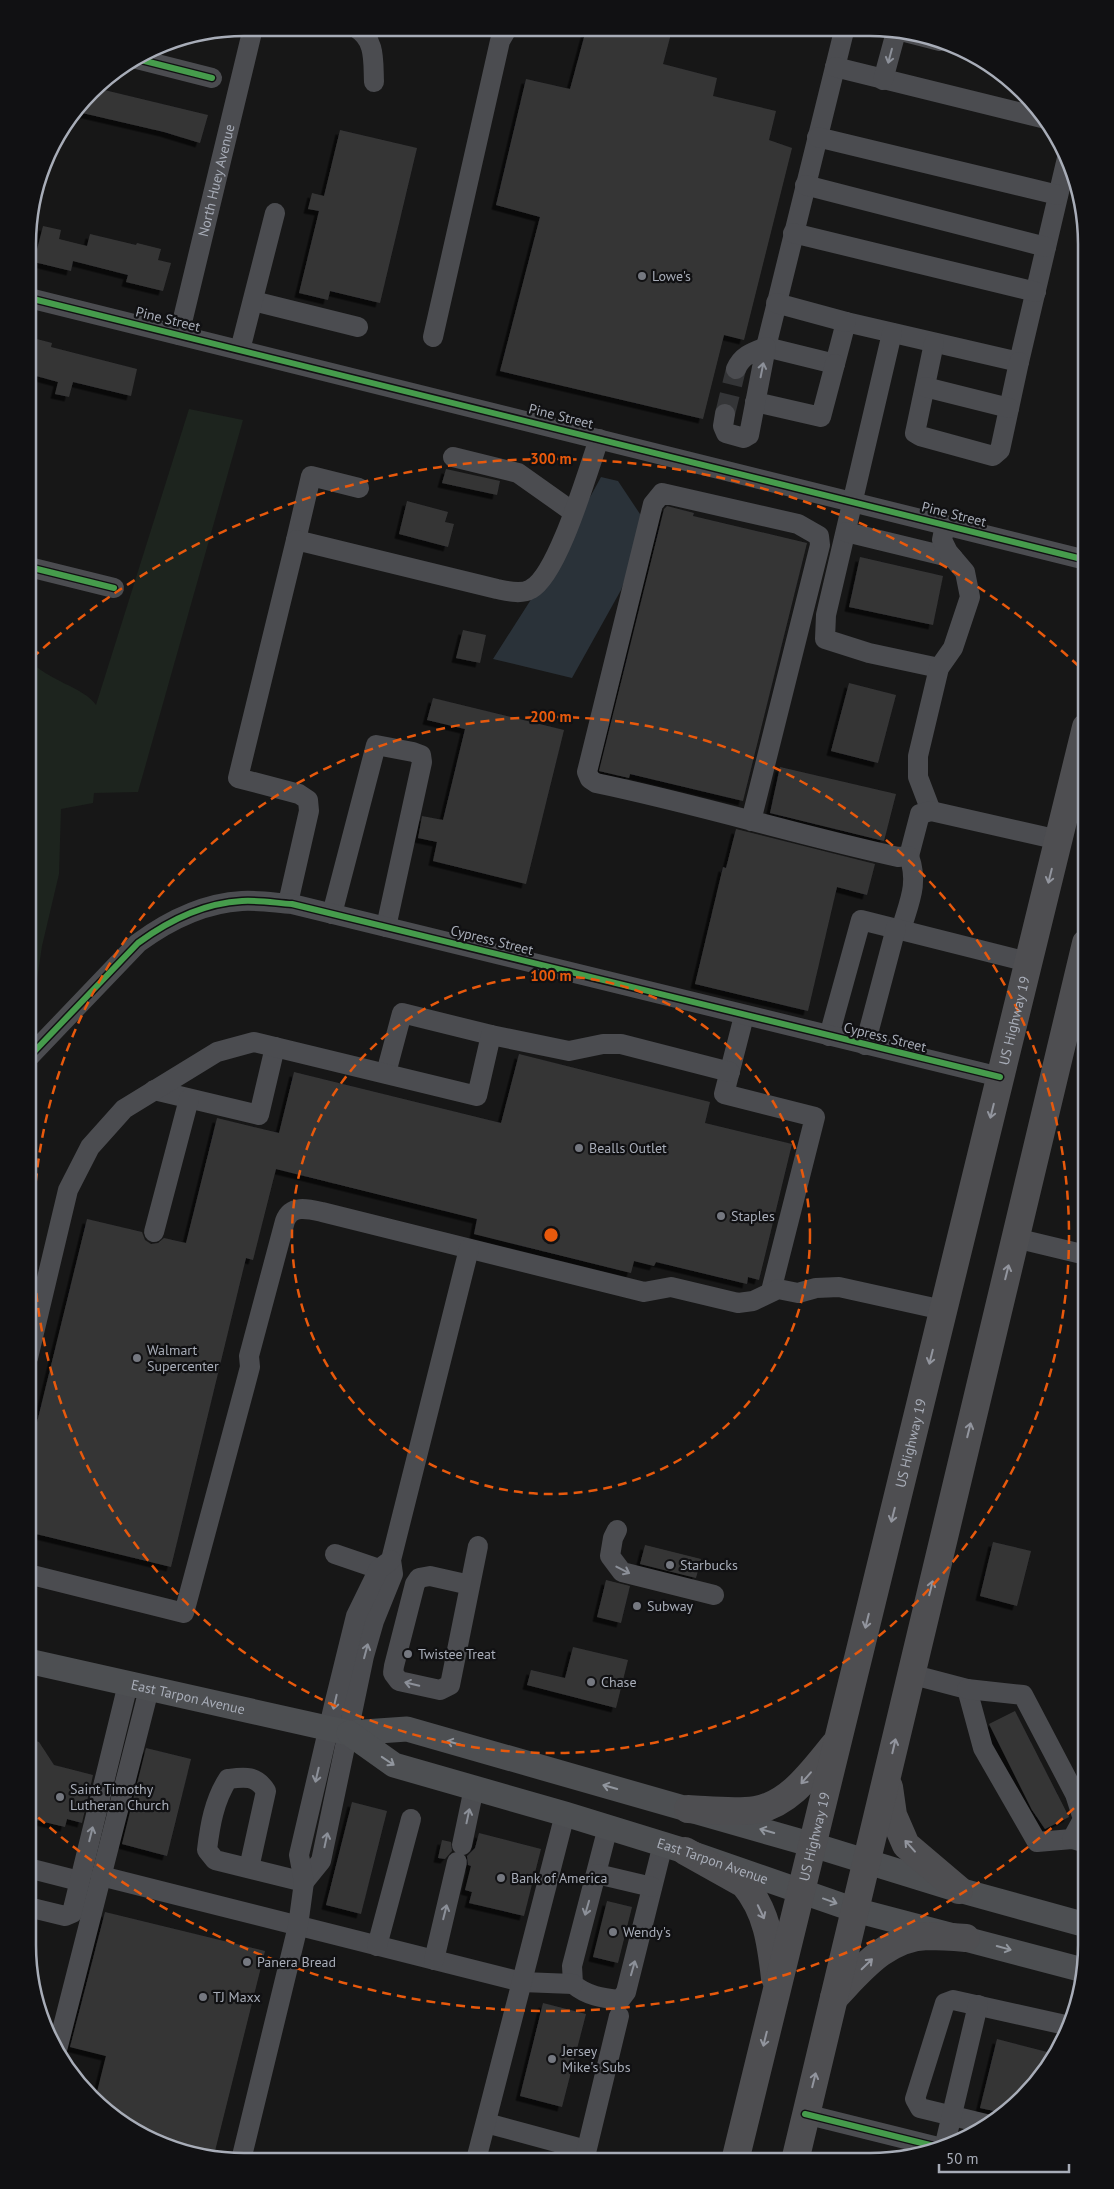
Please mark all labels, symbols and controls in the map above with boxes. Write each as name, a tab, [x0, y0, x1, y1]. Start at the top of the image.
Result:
one-way arrow	[884, 47, 894, 63]
street label: North Huey Avenue	[194, 122, 239, 239]
place label: Lowe's	[652, 267, 691, 285]
marker: Lowe's	[636, 270, 648, 282]
street label: Pine Street	[134, 302, 202, 336]
one-way arrow	[757, 363, 767, 379]
street label: Pine Street	[527, 399, 595, 433]
text: 300 m	[530, 449, 572, 468]
street label: Pine Street	[920, 497, 988, 531]
text: 200 m	[530, 707, 572, 726]
one-way arrow	[1045, 867, 1054, 883]
street label: Cypress Street	[449, 921, 535, 959]
text: 100 m	[530, 966, 572, 985]
street label: US Highway 19	[995, 974, 1034, 1067]
street label: Cypress Street	[842, 1018, 928, 1056]
one-way arrow	[987, 1103, 996, 1119]
place label: Bealls Outlet	[589, 1139, 667, 1157]
marker: Bealls Outlet	[573, 1142, 585, 1154]
place label: Staples	[731, 1207, 775, 1225]
marker: Staples	[715, 1210, 727, 1222]
centre of rings	[542, 1226, 560, 1244]
one-way arrow	[1003, 1265, 1012, 1281]
place label: Walmart Supercenter	[147, 1341, 219, 1375]
one-way arrow	[926, 1349, 935, 1365]
marker: Walmart Supercenter	[131, 1352, 143, 1364]
street label: US Highway 19	[891, 1397, 930, 1490]
one-way arrow	[965, 1423, 974, 1439]
one-way arrow	[888, 1507, 897, 1523]
place label: Starbucks	[680, 1556, 738, 1574]
marker: Starbucks	[664, 1559, 676, 1571]
one-way arrow	[616, 1566, 631, 1576]
one-way arrow	[927, 1580, 936, 1596]
place label: Subway	[647, 1597, 694, 1615]
marker: Subway	[631, 1600, 643, 1612]
one-way arrow	[862, 1613, 871, 1629]
one-way arrow	[361, 1643, 371, 1659]
place label: Twistee Treat	[418, 1645, 496, 1663]
marker: Twistee Treat	[402, 1648, 414, 1660]
place label: Chase	[601, 1673, 637, 1691]
street label: East Tarpon Avenue	[129, 1675, 247, 1718]
marker: Chase	[585, 1676, 597, 1688]
one-way arrow	[405, 1679, 421, 1688]
one-way arrow	[329, 1693, 339, 1709]
one-way arrow	[446, 1737, 462, 1747]
one-way arrow	[890, 1739, 899, 1755]
one-way arrow	[381, 1756, 395, 1766]
one-way arrow	[312, 1767, 321, 1783]
one-way arrow	[800, 1772, 811, 1785]
place label: Saint Timothy Lutheran Church	[70, 1780, 169, 1814]
one-way arrow	[603, 1782, 619, 1792]
street label: US Highway 19	[795, 1790, 834, 1883]
marker: Saint Timothy Lutheran Church	[54, 1791, 66, 1803]
one-way arrow	[464, 1809, 473, 1825]
one-way arrow	[87, 1826, 96, 1842]
one-way arrow	[759, 1826, 775, 1836]
one-way arrow	[322, 1832, 331, 1848]
street label: East Tarpon Avenue	[655, 1834, 771, 1888]
one-way arrow	[904, 1840, 916, 1853]
place label: Bank of America	[511, 1869, 607, 1887]
marker: Bank of America	[495, 1872, 507, 1884]
one-way arrow	[822, 1897, 837, 1906]
one-way arrow	[582, 1900, 591, 1916]
one-way arrow	[757, 1904, 766, 1919]
one-way arrow	[441, 1905, 450, 1921]
place label: Wendy's	[623, 1923, 671, 1941]
marker: Wendy's	[607, 1926, 619, 1938]
one-way arrow	[996, 1944, 1012, 1954]
place label: Panera Bread	[257, 1953, 336, 1971]
marker: Panera Bread	[241, 1956, 253, 1968]
one-way arrow	[861, 1958, 873, 1971]
one-way arrow	[628, 1961, 638, 1977]
place label: TJ Maxx	[213, 1988, 261, 2006]
marker: TJ Maxx	[197, 1991, 209, 2003]
one-way arrow	[760, 2031, 769, 2047]
place label: Jersey Mike's Subs	[561, 2042, 631, 2076]
marker: Jersey Mike's Subs	[546, 2053, 558, 2065]
one-way arrow	[810, 2072, 819, 2088]
scale bar	[939, 2142, 1069, 2174]
text: 50 m	[946, 2149, 979, 2168]

